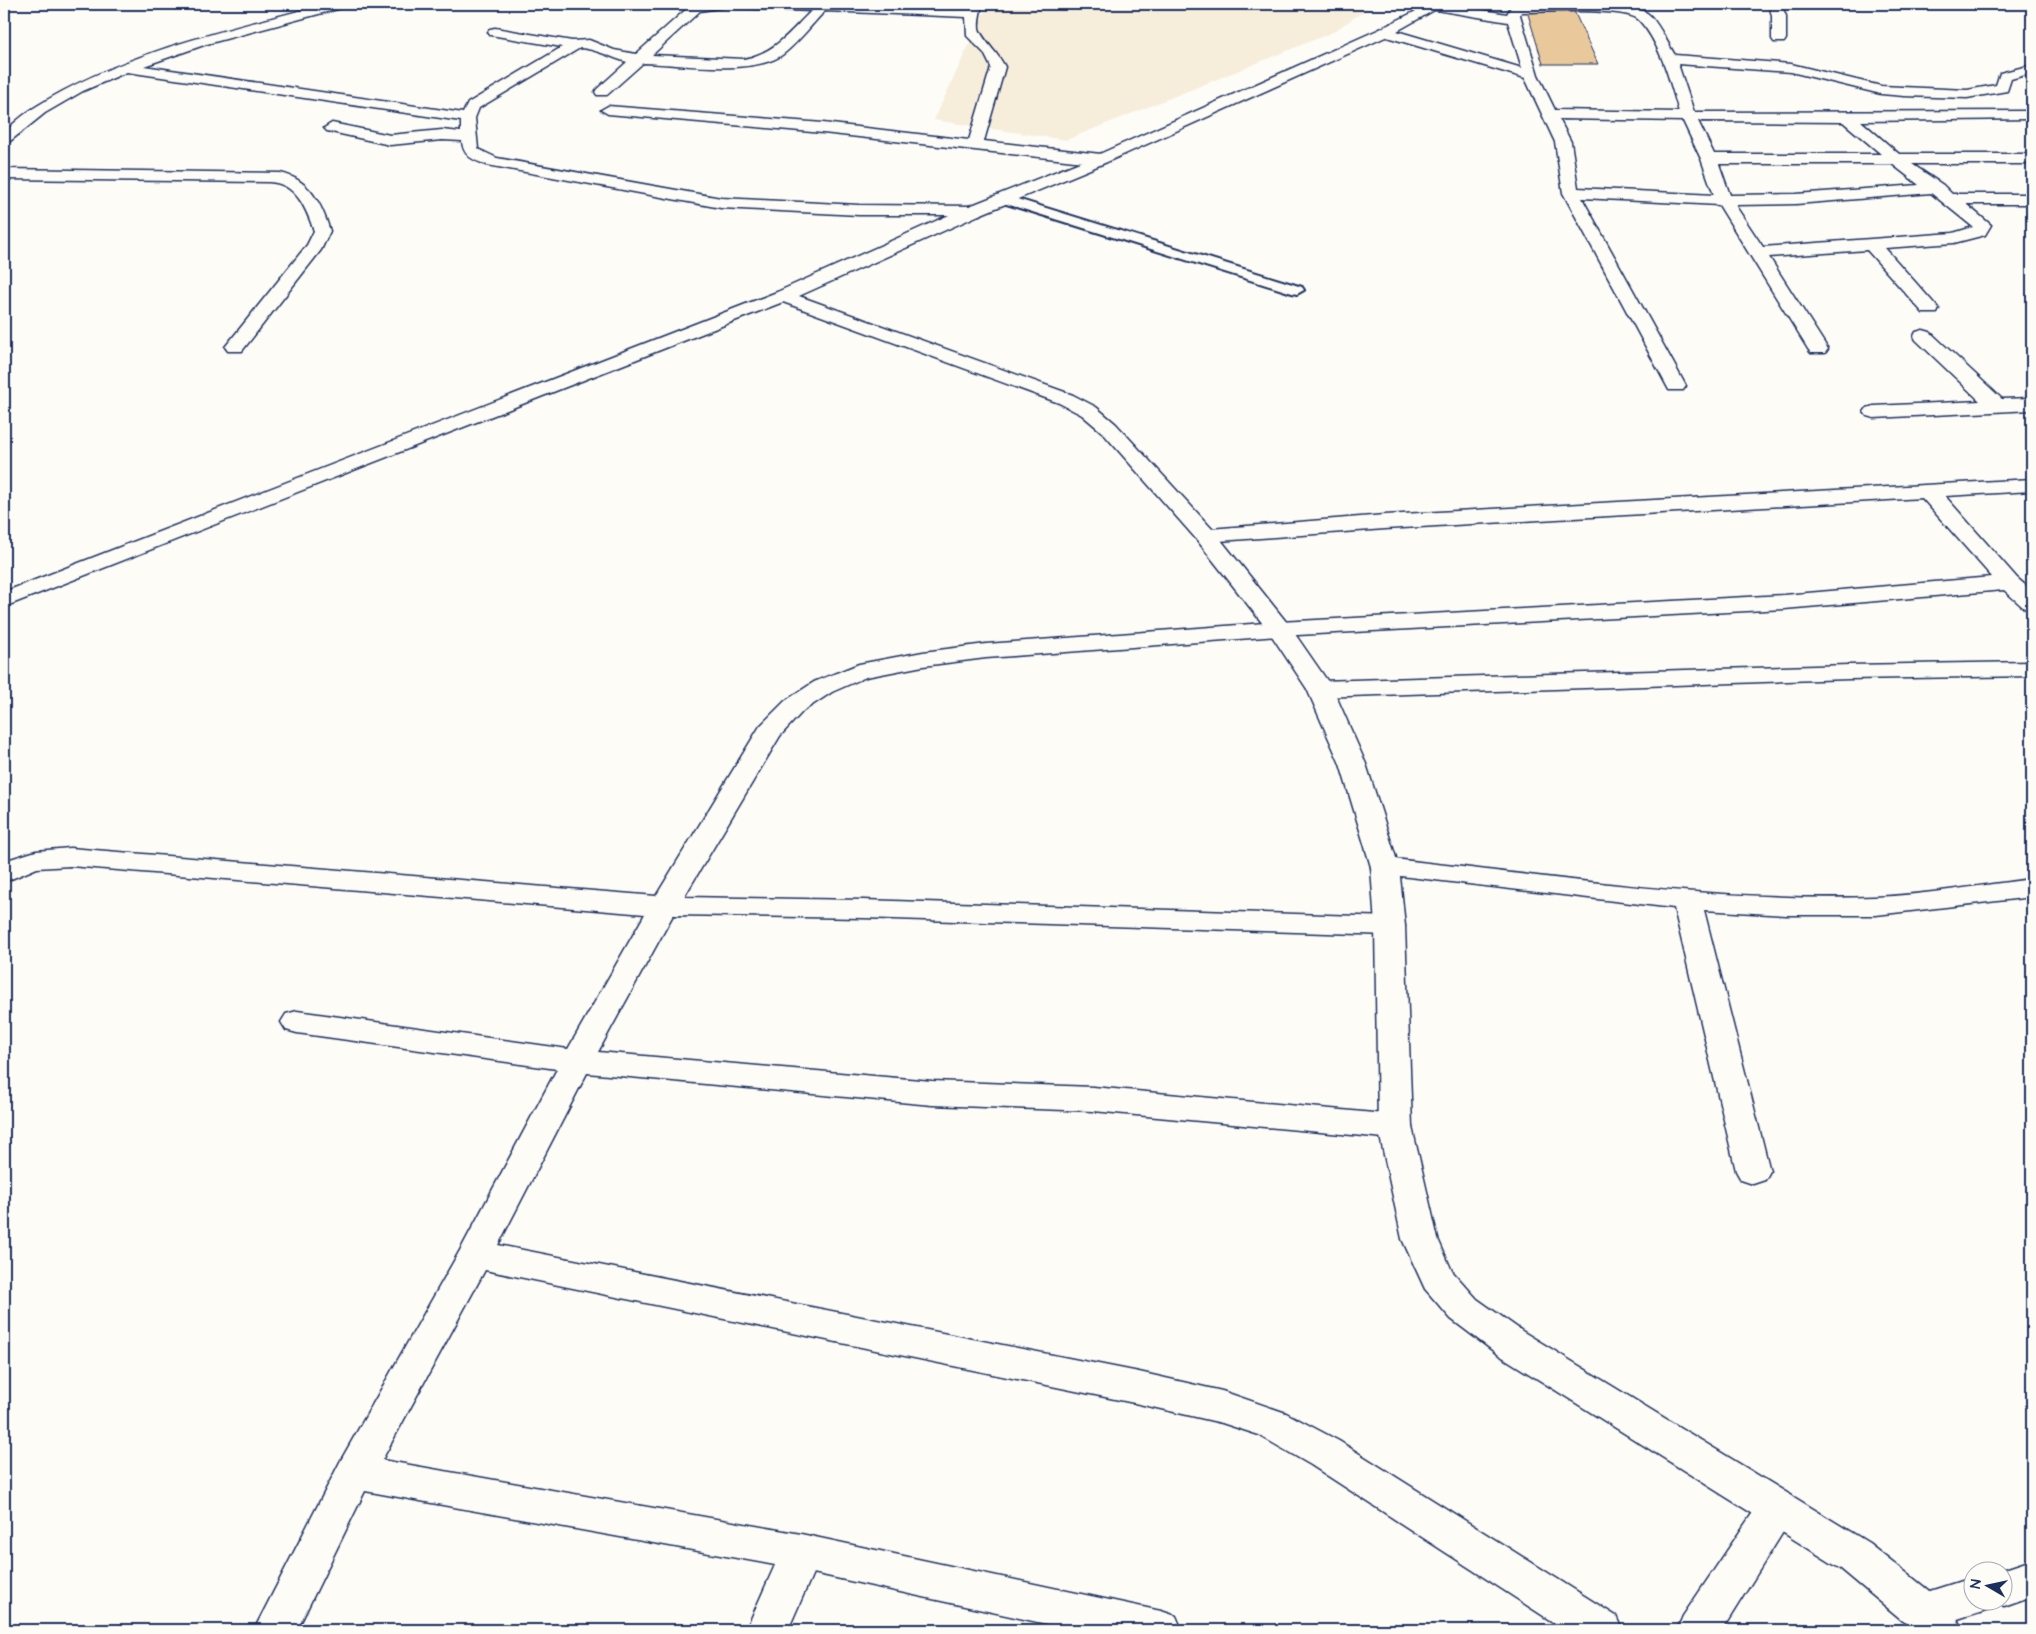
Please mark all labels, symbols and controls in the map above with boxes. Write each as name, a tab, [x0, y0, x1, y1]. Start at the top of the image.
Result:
north arrow	[1964, 1562, 2014, 1612]
text: N	[1966, 1578, 1987, 1590]

